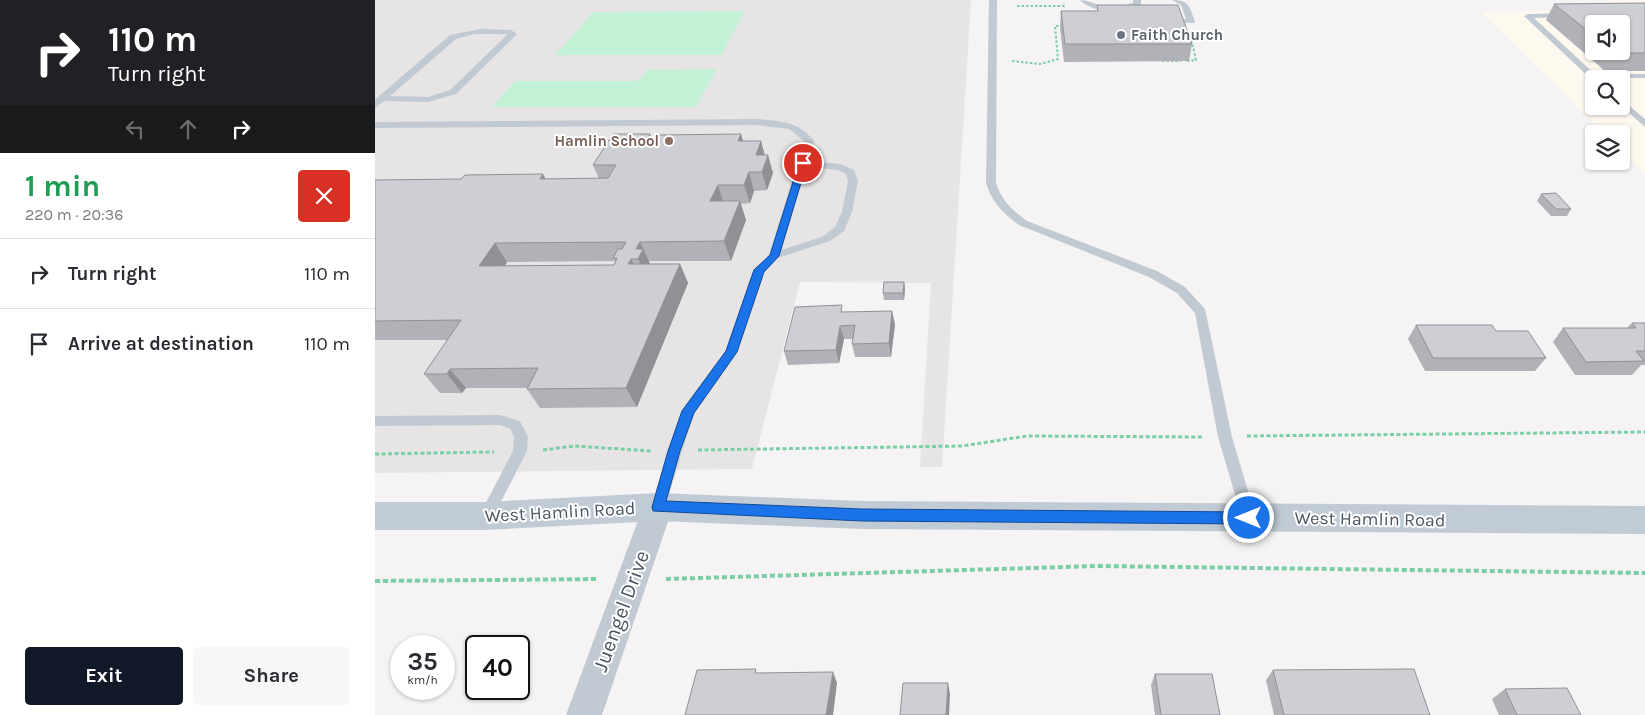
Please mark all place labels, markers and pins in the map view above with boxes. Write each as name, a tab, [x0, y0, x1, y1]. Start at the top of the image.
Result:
place label: Faith Church	[1131, 26, 1223, 44]
marker: Faith Church	[1115, 29, 1127, 41]
place label: Hamlin School	[554, 132, 659, 150]
marker: Hamlin School	[663, 135, 675, 147]
pin	[782, 142, 824, 184]

